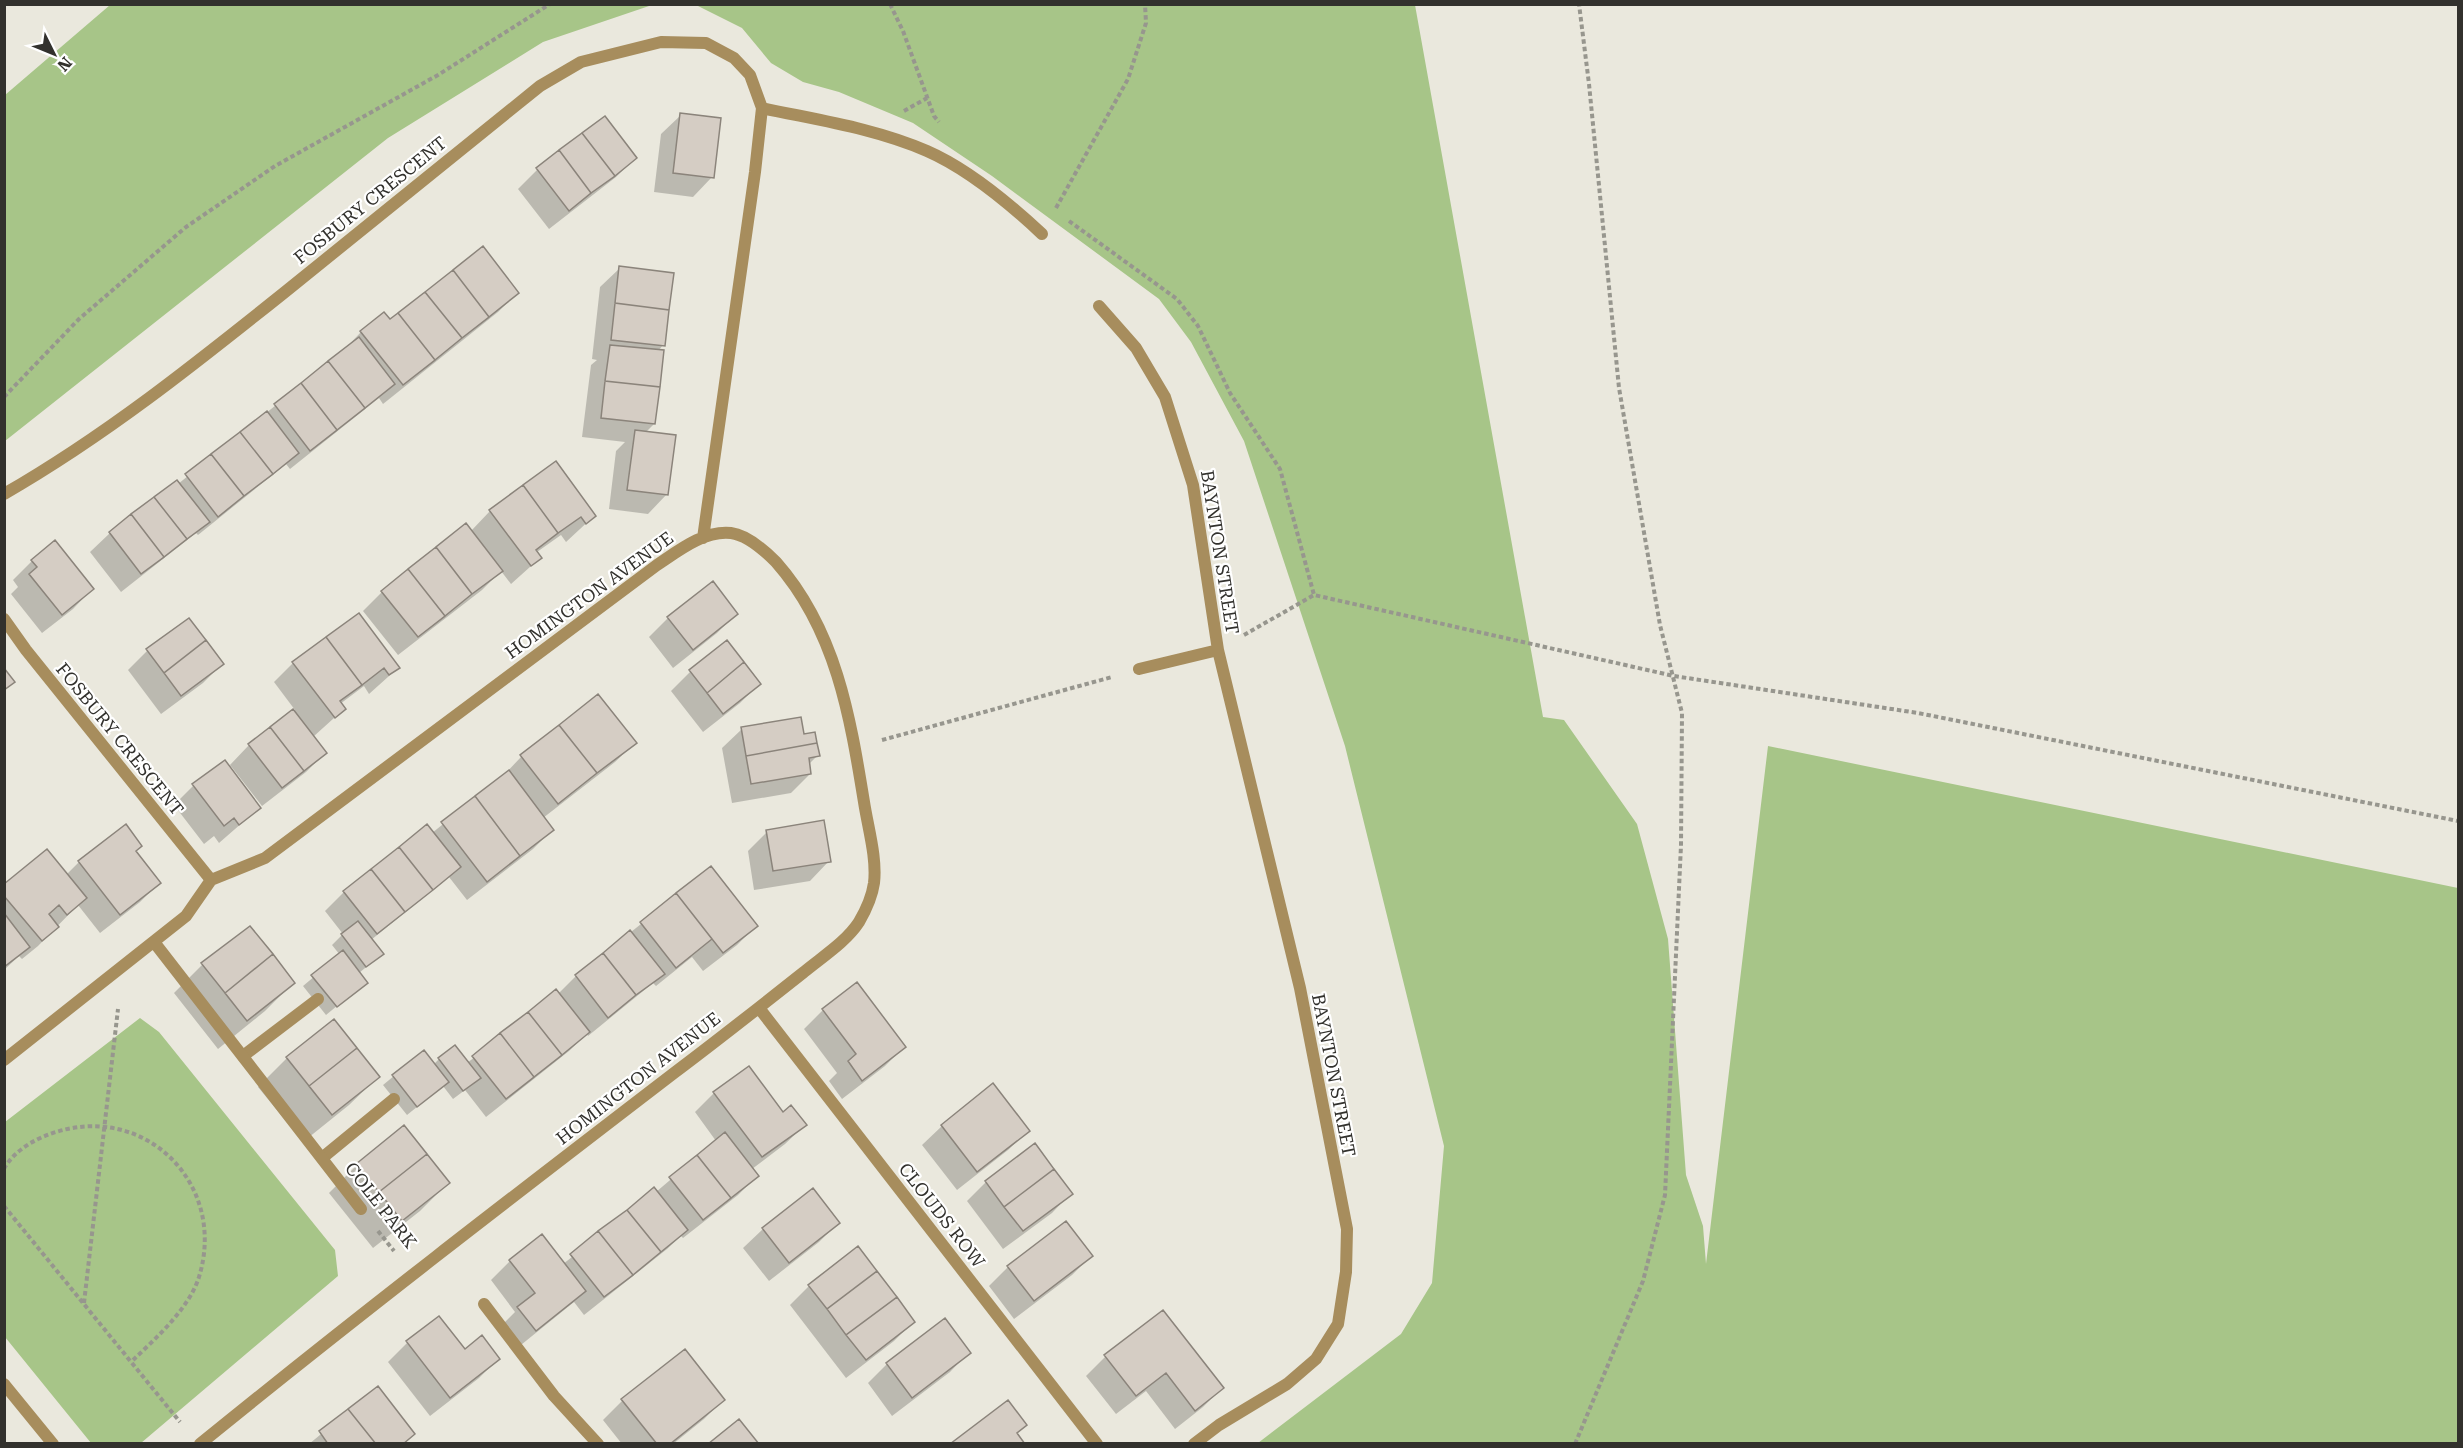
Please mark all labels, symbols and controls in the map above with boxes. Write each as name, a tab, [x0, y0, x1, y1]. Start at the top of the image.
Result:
north arrow	[24, 24, 84, 84]
text: N	[53, 53, 76, 75]
street label: FOSBURY CRESCENT	[290, 132, 450, 268]
street label: BAYNTON STREET	[1197, 469, 1243, 635]
street label: HOMINGTON AVENUE	[501, 527, 677, 663]
street label: FOSBURY CRESCENT	[52, 659, 188, 819]
street label: BAYNTON STREET	[1308, 992, 1360, 1158]
street label: HOMINGTON AVENUE	[552, 1007, 724, 1149]
street label: COLE PARK	[341, 1158, 421, 1252]
street label: CLOUDS ROW	[895, 1158, 990, 1272]

